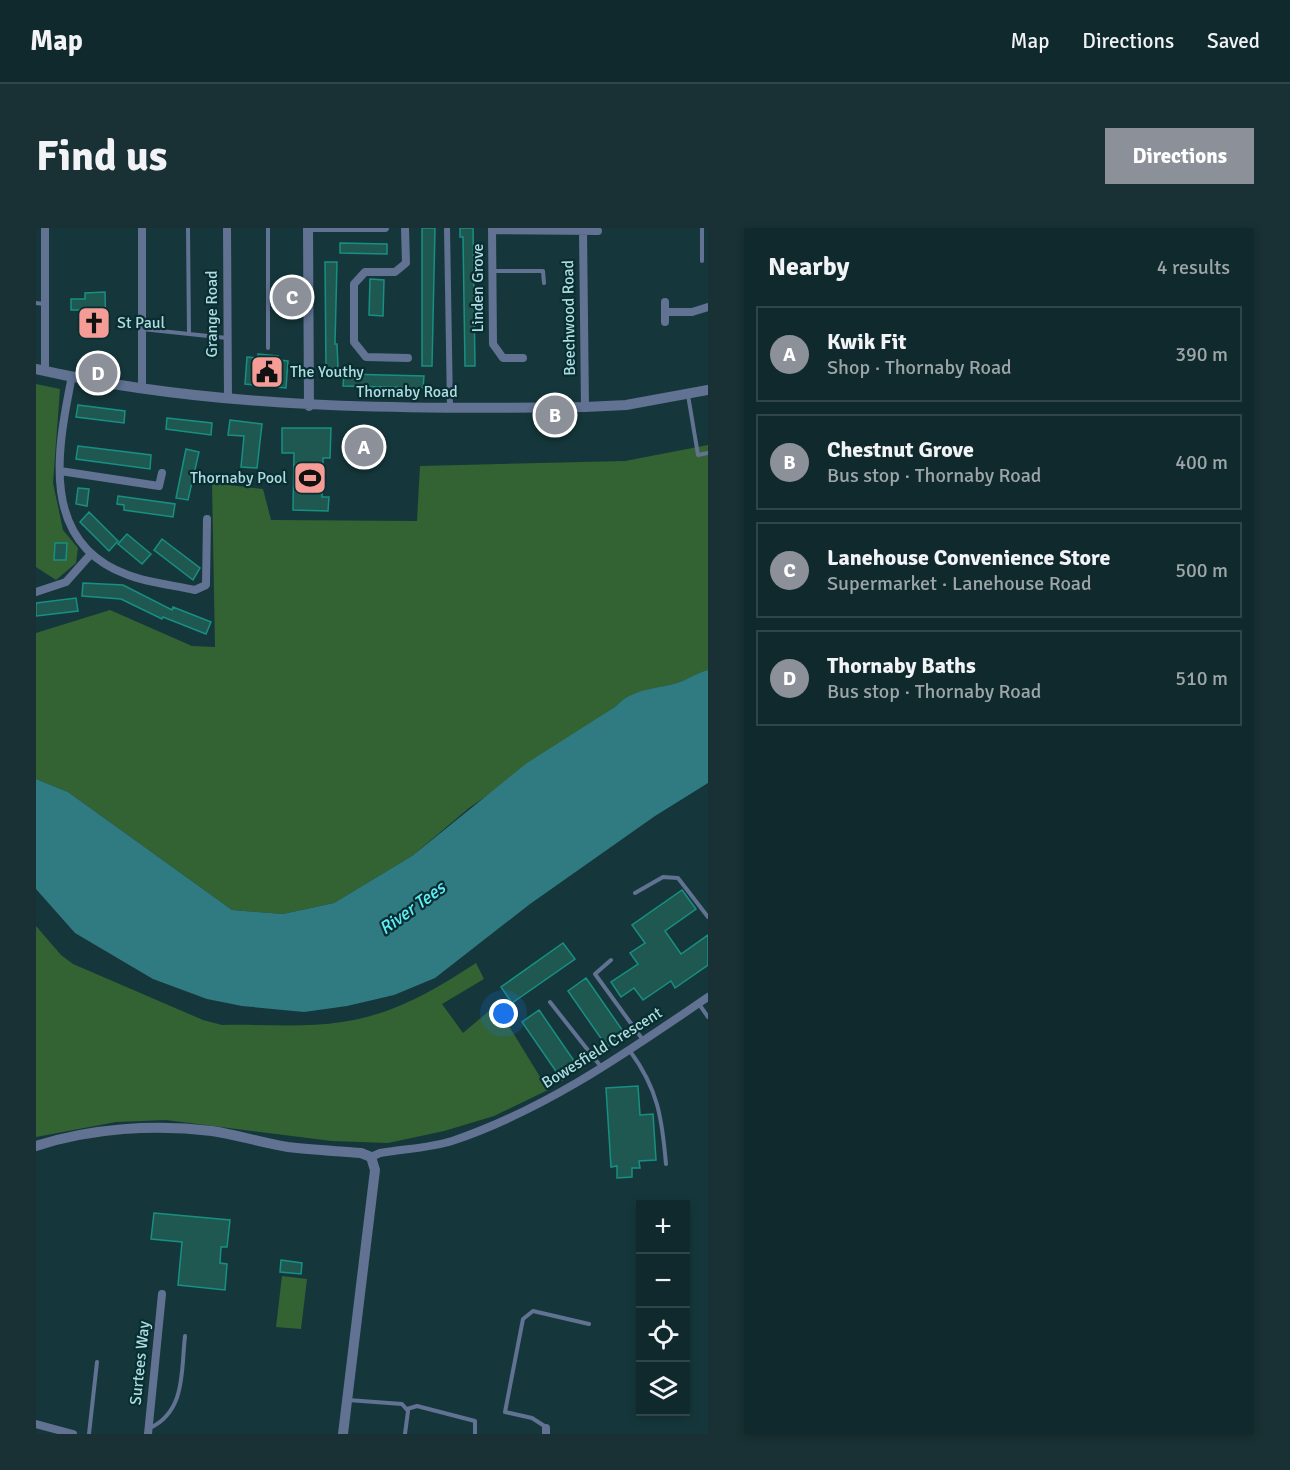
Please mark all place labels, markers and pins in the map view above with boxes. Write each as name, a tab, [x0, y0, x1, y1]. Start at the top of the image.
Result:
pin: C	[272, 274, 312, 320]
church icon: St Paul	[76, 305, 112, 341]
place label: St Paul	[117, 313, 166, 333]
pin: D	[78, 350, 118, 396]
public building icon: The Youthy	[249, 354, 285, 390]
place label: The Youthy	[290, 362, 364, 382]
pin: B	[536, 392, 574, 438]
pin: A	[344, 424, 384, 470]
sports icon: Thornaby Pool	[292, 460, 328, 496]
place label: Thornaby Pool	[190, 468, 287, 488]

